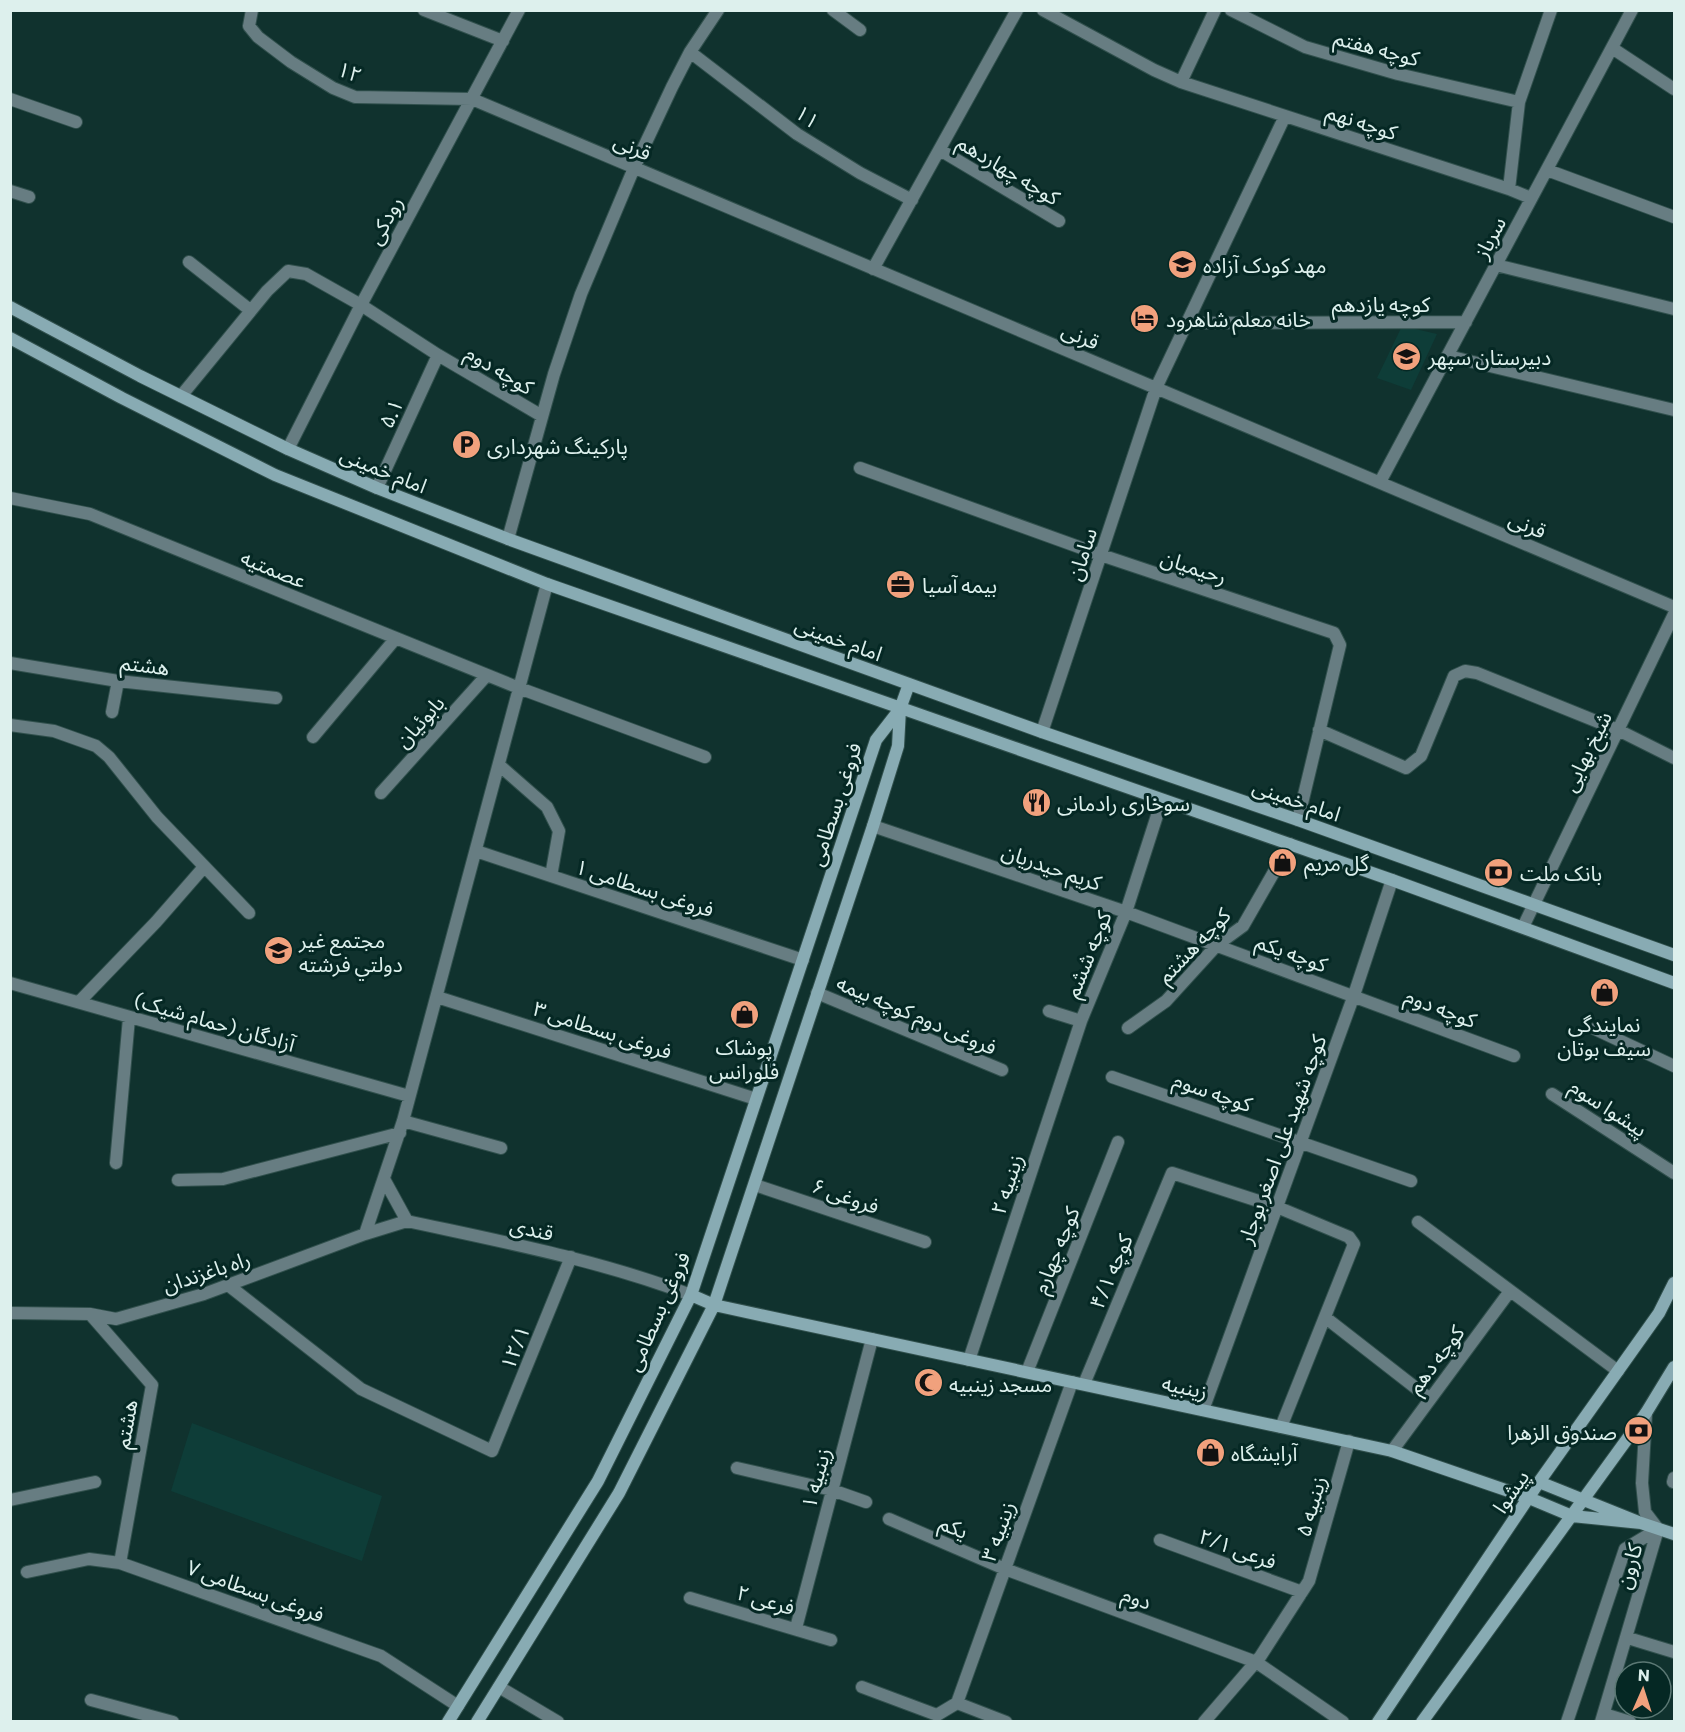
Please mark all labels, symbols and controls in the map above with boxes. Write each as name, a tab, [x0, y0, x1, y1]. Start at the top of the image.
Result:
street label: کوچه هفتم	[1331, 24, 1423, 74]
street label: ۱۲	[334, 55, 366, 87]
street label: کوچه نهم	[1322, 98, 1401, 148]
street label: ۱۱	[791, 99, 825, 133]
street label: قرنی	[610, 127, 655, 166]
street label: کوچه چهاردهم	[951, 129, 1065, 213]
street label: رودکی	[361, 192, 408, 249]
street label: سرباز	[1467, 212, 1511, 263]
school or university icon: مهد کودک آزاده	[1166, 248, 1198, 280]
place label: مهد کودک آزاده	[1203, 252, 1327, 278]
street label: کوچه یازدهم	[1332, 291, 1431, 320]
hotel icon: خانه معلم شاهرود	[1129, 302, 1161, 334]
place label: خانه معلم شاهرود	[1166, 306, 1311, 335]
street label: قرنی	[1058, 316, 1103, 355]
street label: کوچه دوم	[459, 339, 539, 403]
school or university icon: دبیرستان سپهر	[1391, 340, 1423, 372]
place label: دبیرستان سپهر	[1427, 344, 1551, 371]
street label: ۵.۱	[373, 395, 407, 431]
parking icon: پارکینگ شهرداری	[450, 429, 482, 461]
place label: پارکینگ شهرداری	[487, 433, 628, 460]
street label: امام خمینی	[335, 440, 431, 502]
street label: قرنی	[1505, 505, 1550, 544]
street label: سامان	[1061, 524, 1102, 584]
street label: عصمتیه	[238, 544, 310, 593]
street label: رحیمیان	[1158, 544, 1230, 589]
office icon: بیمه آسیا	[885, 568, 917, 600]
place label: بیمه آسیا	[922, 572, 997, 597]
street label: امام خمینی	[790, 611, 886, 670]
street label: هشتم	[118, 649, 171, 683]
street label: بابوئیان	[389, 690, 450, 753]
street label: شیخ بهایی	[1556, 707, 1620, 797]
street label: فروغی بسطامی	[802, 739, 867, 869]
street label: امام خمینی	[1248, 772, 1344, 830]
restaurant icon: سوخاری رادمانی	[1020, 786, 1052, 818]
place label: سوخاری رادمانی	[1057, 790, 1190, 816]
street label: کریم حیدریان	[998, 837, 1105, 899]
shop icon: گل مریم	[1267, 846, 1299, 878]
place label: گل مریم	[1304, 850, 1369, 879]
street label: فروغی بسطامی ۱	[572, 853, 717, 922]
bank icon: بانک ملت	[1483, 856, 1515, 888]
place label: بانک ملت	[1520, 860, 1602, 885]
street label: کوچه هشتم	[1151, 902, 1238, 991]
street label: کوچه ششم	[1058, 907, 1120, 1002]
place label: مجتمع غير دولتي فرشته	[298, 927, 403, 980]
street label: کوچه یکم	[1252, 928, 1331, 980]
school or university icon: مجتمع غير دولتي فرشته	[262, 935, 294, 967]
street label: فروغی دوم کوچه بیمه	[831, 969, 1001, 1064]
shop icon: نمایندگی سیف بوتان	[1588, 976, 1620, 1008]
street label: کوچه دوم	[1400, 982, 1481, 1037]
street label: آزادگان (حمام شیک)	[130, 986, 299, 1061]
street label: فروغی بسطامی ۳	[530, 995, 675, 1064]
shop icon: پوشاک فلورانس	[728, 999, 760, 1031]
place label: نمایندگی سیف بوتان	[1557, 1011, 1651, 1061]
street label: کوچه شهید علی اصغر بوجار	[1231, 1031, 1333, 1249]
place label: پوشاک فلورانس	[709, 1034, 779, 1084]
street label: کوچه سوم	[1169, 1066, 1256, 1121]
street label: پیشوا سوم	[1563, 1073, 1652, 1145]
street label: زینبیه ۲	[985, 1151, 1028, 1218]
street label: فروغی ۶	[809, 1172, 883, 1219]
street label: کوچه چهارم	[1026, 1203, 1088, 1299]
street label: قندی	[508, 1211, 556, 1246]
street label: کوچه ۴/۱	[1083, 1230, 1139, 1313]
street label: راه باغزندان	[159, 1245, 253, 1298]
street label: فروغی بسطامی	[620, 1247, 695, 1375]
street label: کوچه دهم	[1401, 1320, 1472, 1400]
street label: ۱۲/۱	[494, 1321, 534, 1373]
mosque icon: مسجد زینبیه	[912, 1367, 944, 1399]
street label: زینبیه	[1160, 1369, 1210, 1404]
place label: مسجد زینبیه	[949, 1371, 1052, 1397]
street label: هشتم	[108, 1397, 146, 1451]
bank icon: صندوق الزهرا	[1622, 1415, 1654, 1447]
place label: صندوق الزهرا	[1507, 1419, 1617, 1445]
shop icon: آرایشگاه	[1194, 1436, 1226, 1468]
place label: آرایشگاه	[1231, 1440, 1298, 1466]
street label: زینبیه ۱	[795, 1445, 836, 1511]
street label: پیشوا	[1487, 1465, 1535, 1519]
street label: زینبیه ۵	[1289, 1473, 1332, 1539]
street label: زینبیه ۳	[975, 1498, 1020, 1565]
street label: یکم	[934, 1509, 972, 1547]
street label: فرعی ۲/۱	[1196, 1522, 1280, 1574]
street label: کارون	[1610, 1540, 1647, 1592]
street label: فروغی بسطامی ۷	[184, 1554, 328, 1627]
street label: فرعی ۲	[734, 1579, 798, 1620]
street label: دوم	[1117, 1580, 1155, 1619]
north arrow	[1613, 1660, 1673, 1720]
text: N	[1637, 1665, 1650, 1684]

